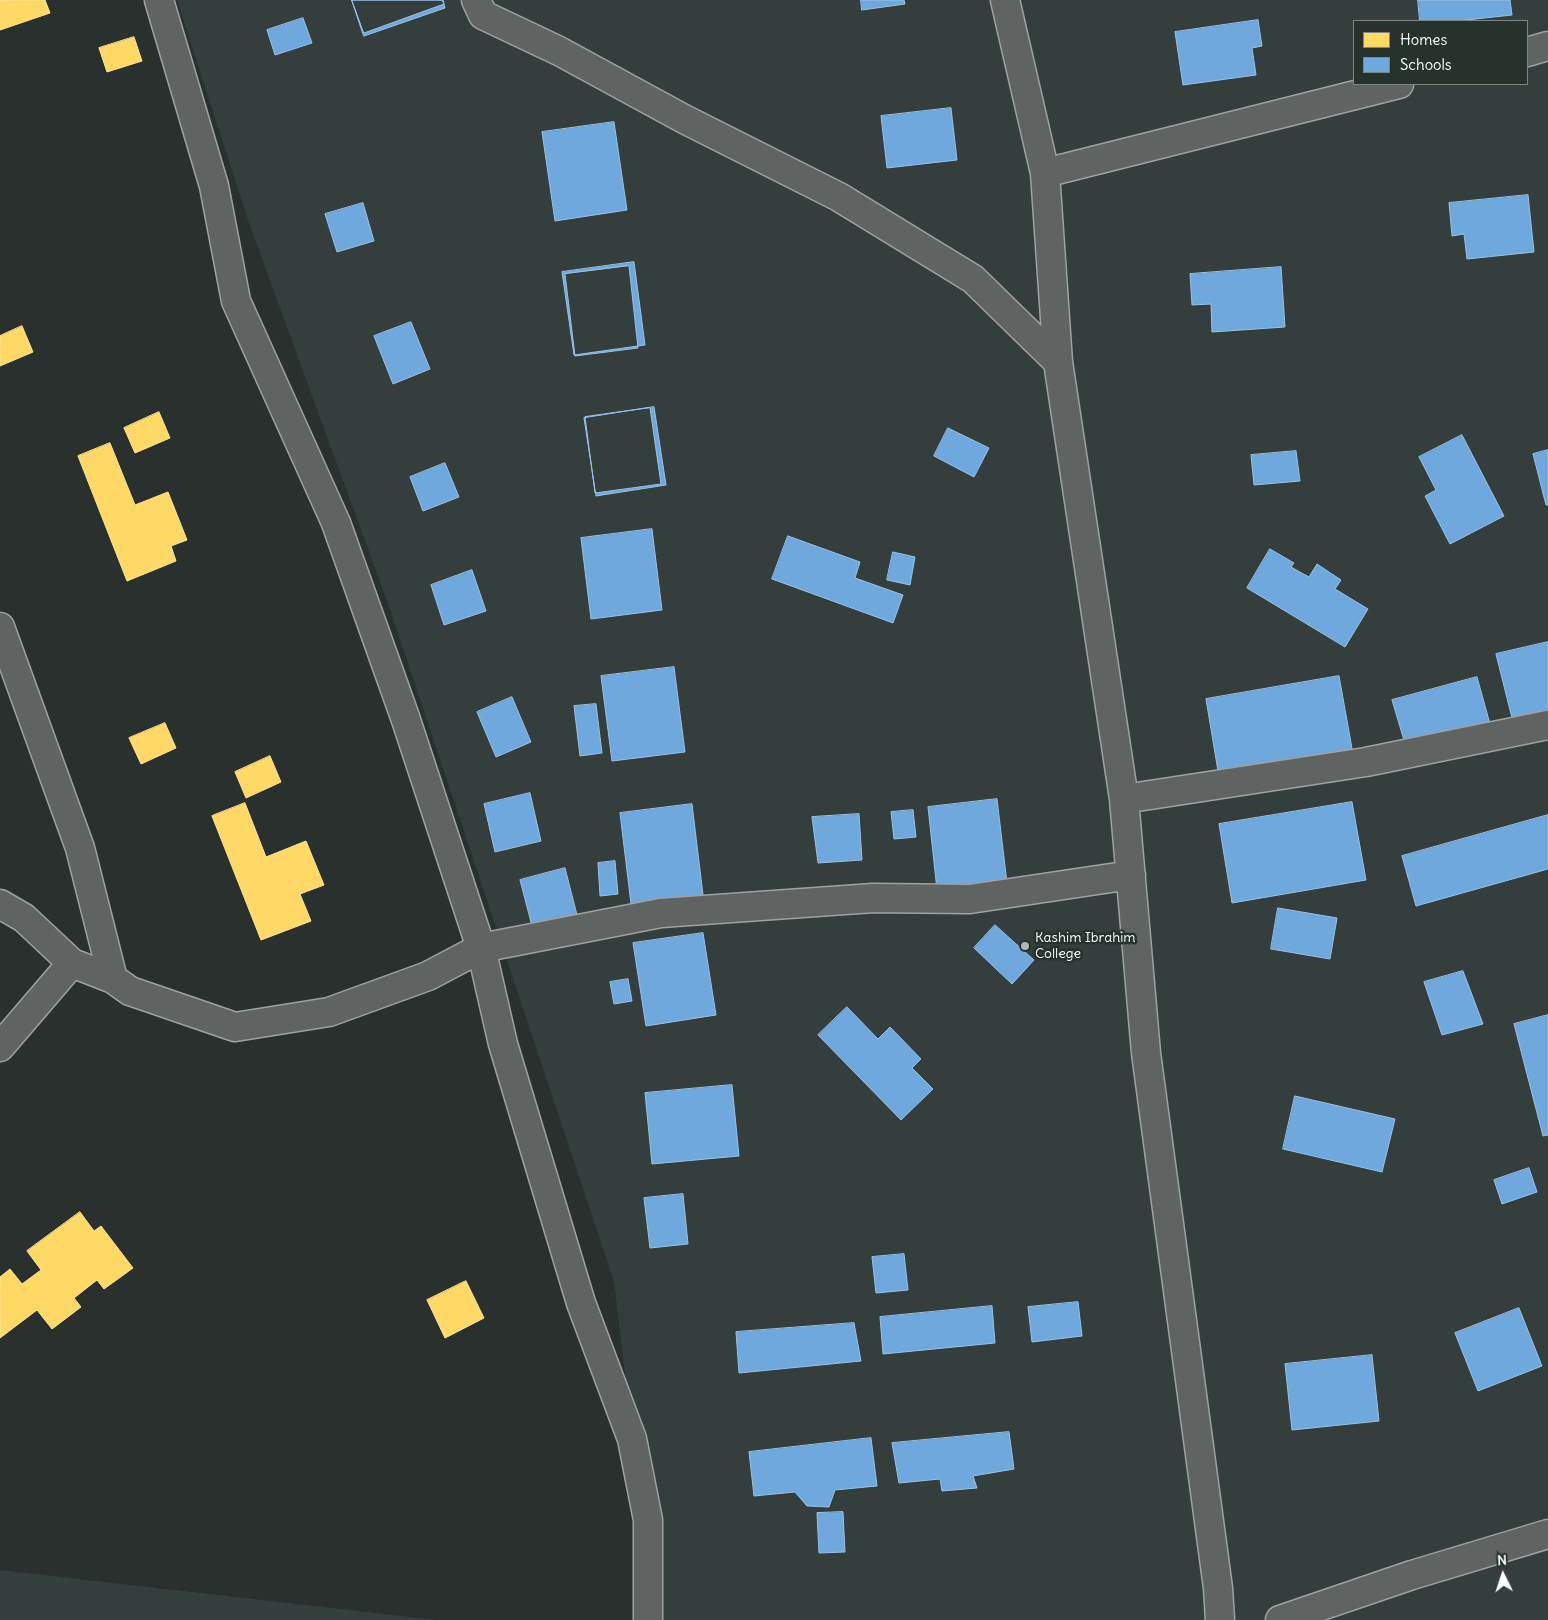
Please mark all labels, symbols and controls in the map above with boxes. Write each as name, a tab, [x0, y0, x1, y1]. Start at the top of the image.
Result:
legend	[1353, 20, 1528, 85]
text: Homes	[1400, 30, 1447, 49]
text: Schools	[1400, 55, 1452, 74]
place label: Kashim Ibrahim College	[1035, 930, 1136, 962]
marker: Kashim Ibrahim College	[1019, 940, 1031, 952]
north arrow	[1478, 1550, 1528, 1600]
text: N	[1496, 1551, 1507, 1569]

